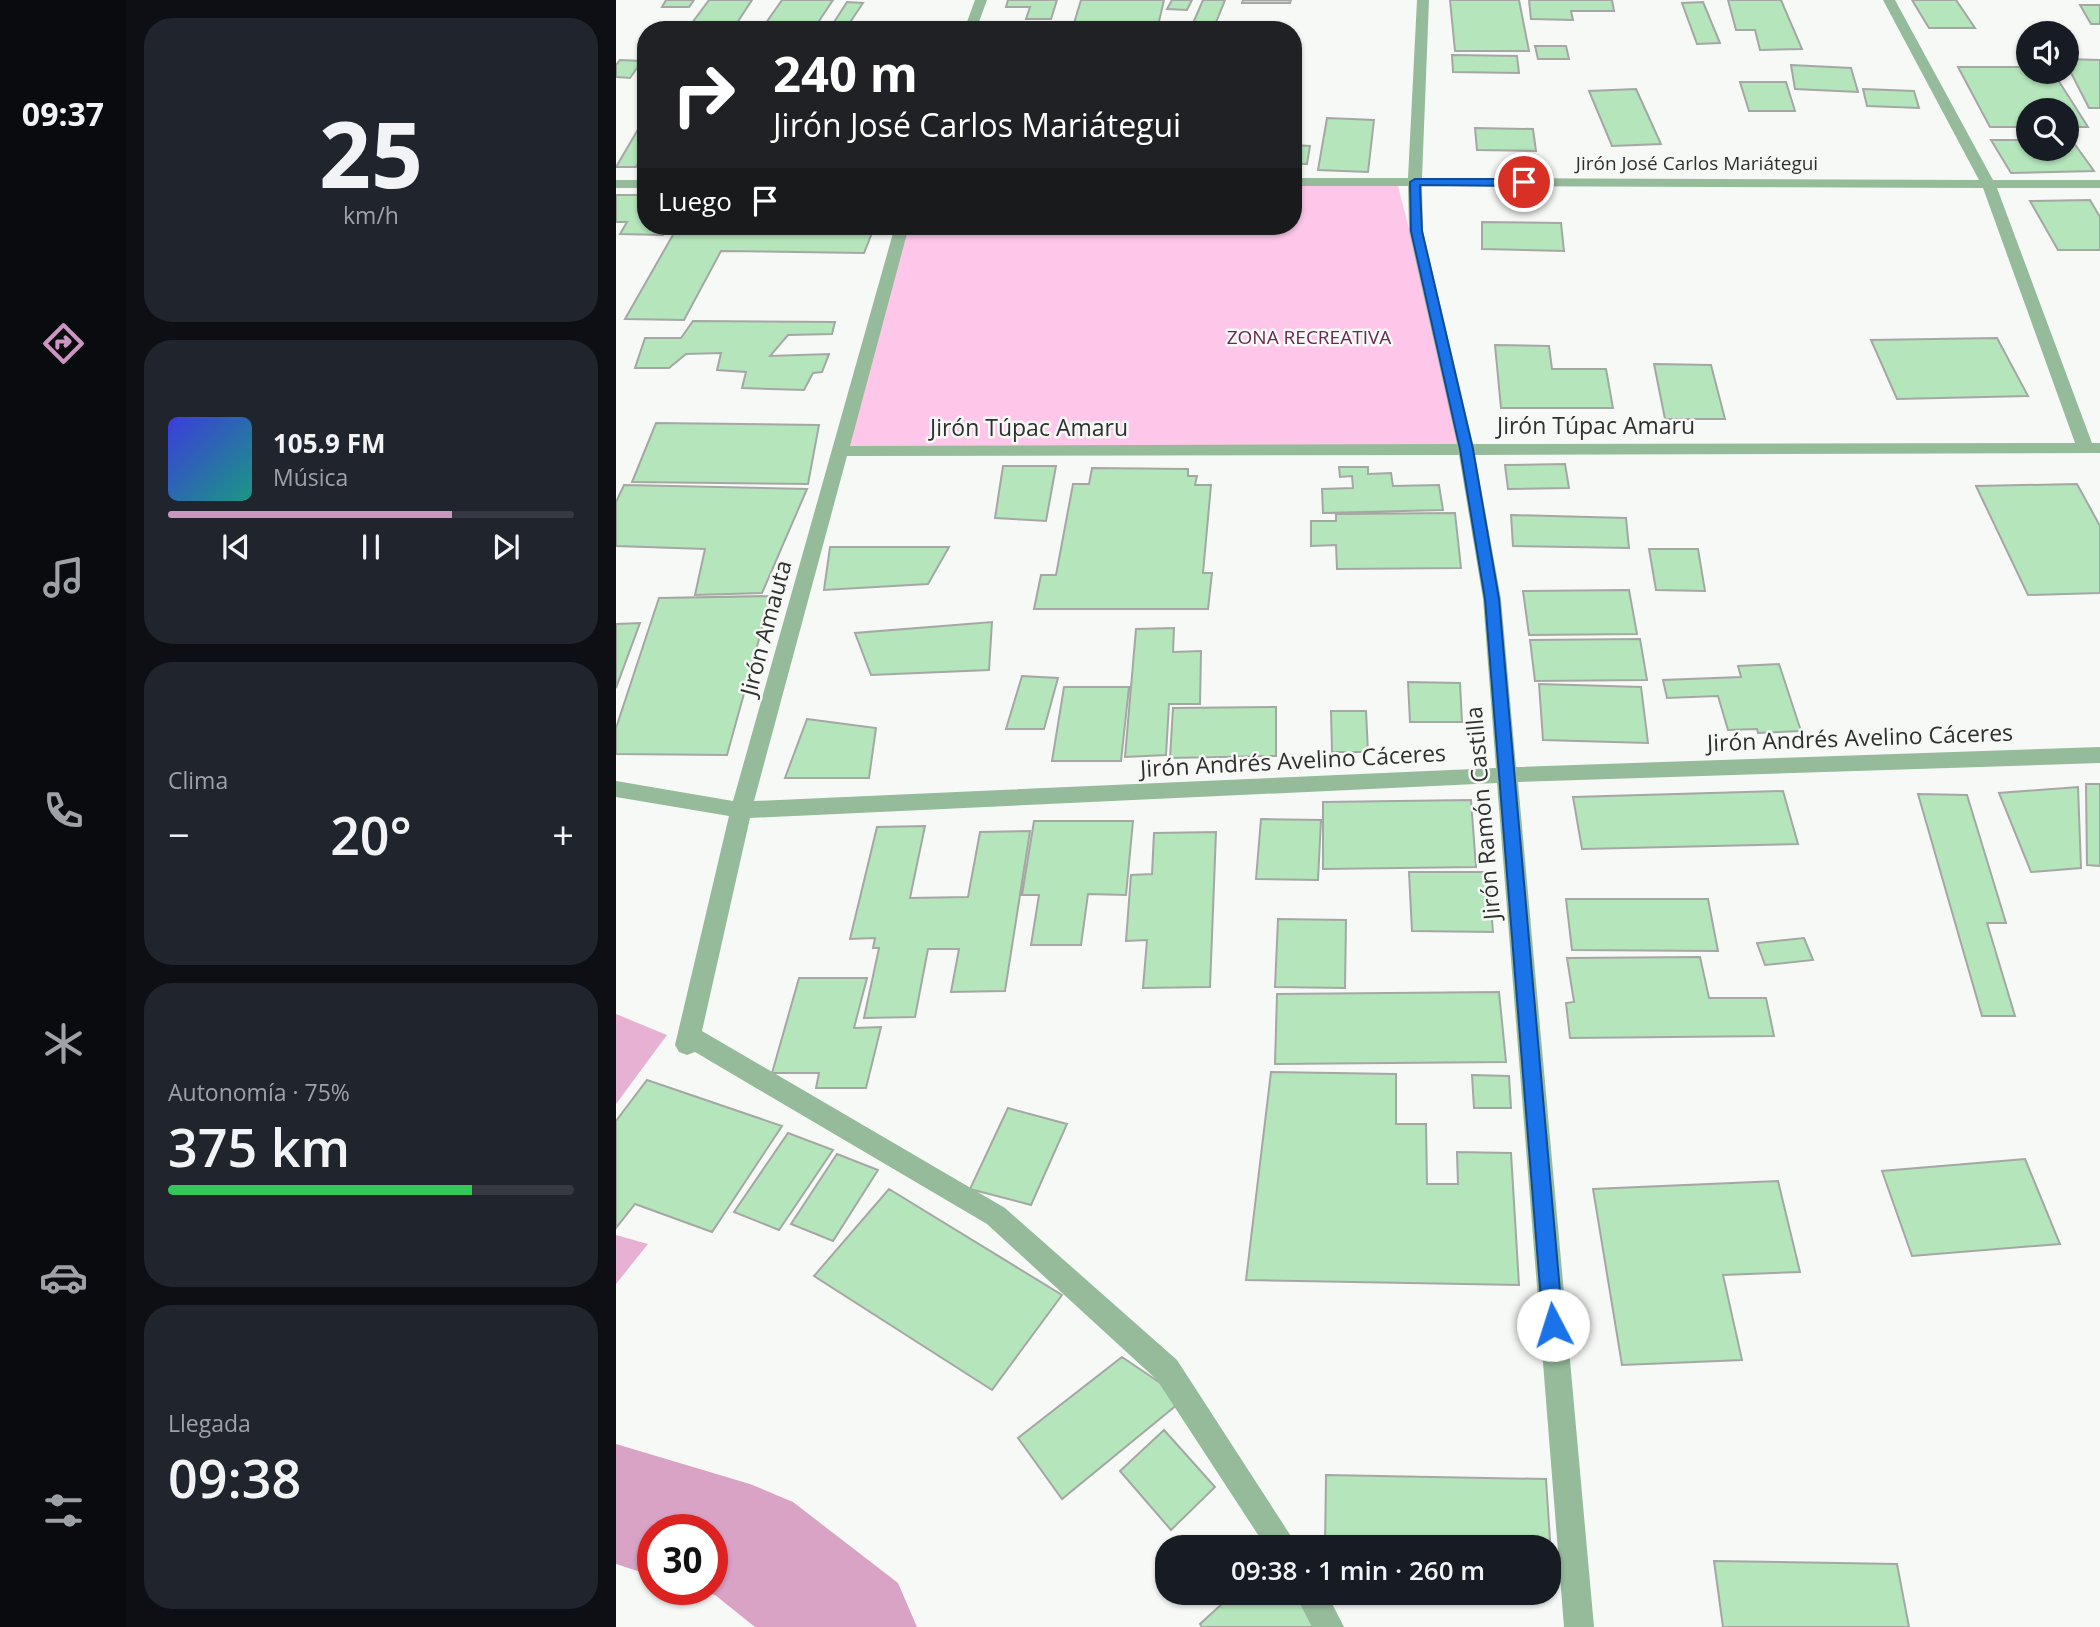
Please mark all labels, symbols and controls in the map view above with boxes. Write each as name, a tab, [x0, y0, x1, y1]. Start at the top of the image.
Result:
map controls	[2016, 21, 2079, 161]
button: sound	[2016, 21, 2079, 84]
text: 240 m	[773, 40, 918, 106]
icon: right	[658, 49, 749, 140]
text: 25	[319, 91, 423, 215]
text: 09:37	[22, 92, 104, 135]
button: search	[2016, 98, 2079, 161]
text: Jirón José Carlos Mariátegui	[773, 103, 1181, 146]
street label: Jirón José Carlos Mariátegui	[1574, 150, 1818, 176]
pin	[1494, 152, 1554, 212]
icon: arrive	[1505, 163, 1543, 201]
icon: arrive	[746, 182, 784, 220]
text: Luego	[658, 183, 732, 219]
text: km/h	[343, 199, 399, 231]
icon: directions	[39, 319, 88, 368]
park label: ZONA RECREATIVA	[1227, 324, 1391, 350]
street label: Jirón Túpac Amaru	[1495, 409, 1695, 441]
street label: Jirón Túpac Amaru	[928, 411, 1128, 443]
text: 105.9 FM	[273, 425, 385, 461]
text: Música	[273, 461, 348, 493]
icon: previous	[217, 528, 255, 566]
icon: pause	[352, 528, 390, 566]
icon: next	[487, 528, 525, 566]
icon: music	[39, 553, 88, 602]
street label: Jirón Amauta	[731, 556, 798, 701]
street label: Jirón Ramón Castilla	[1457, 705, 1507, 923]
street label: Jirón Andrés Avelino Cáceres	[1704, 716, 2014, 758]
street label: Jirón Andrés Avelino Cáceres	[1137, 736, 1447, 784]
text: Clima	[168, 764, 228, 796]
icon: phone	[39, 786, 88, 835]
text: 20°	[330, 799, 412, 870]
text: −	[168, 808, 190, 860]
text: +	[552, 808, 574, 860]
icon: climate	[39, 1019, 88, 1068]
text: Autonomía · 75%	[168, 1076, 350, 1108]
text: 375 km	[168, 1111, 350, 1182]
icon: car	[39, 1253, 88, 1302]
position arrow	[1516, 1288, 1590, 1362]
text: Llegada	[168, 1407, 251, 1439]
text: 09:38	[168, 1442, 301, 1513]
icon: filters	[39, 1486, 88, 1535]
speed limit sign: 30	[637, 1514, 728, 1605]
text: 09:38 · 1 min · 260 m	[1231, 1552, 1485, 1588]

